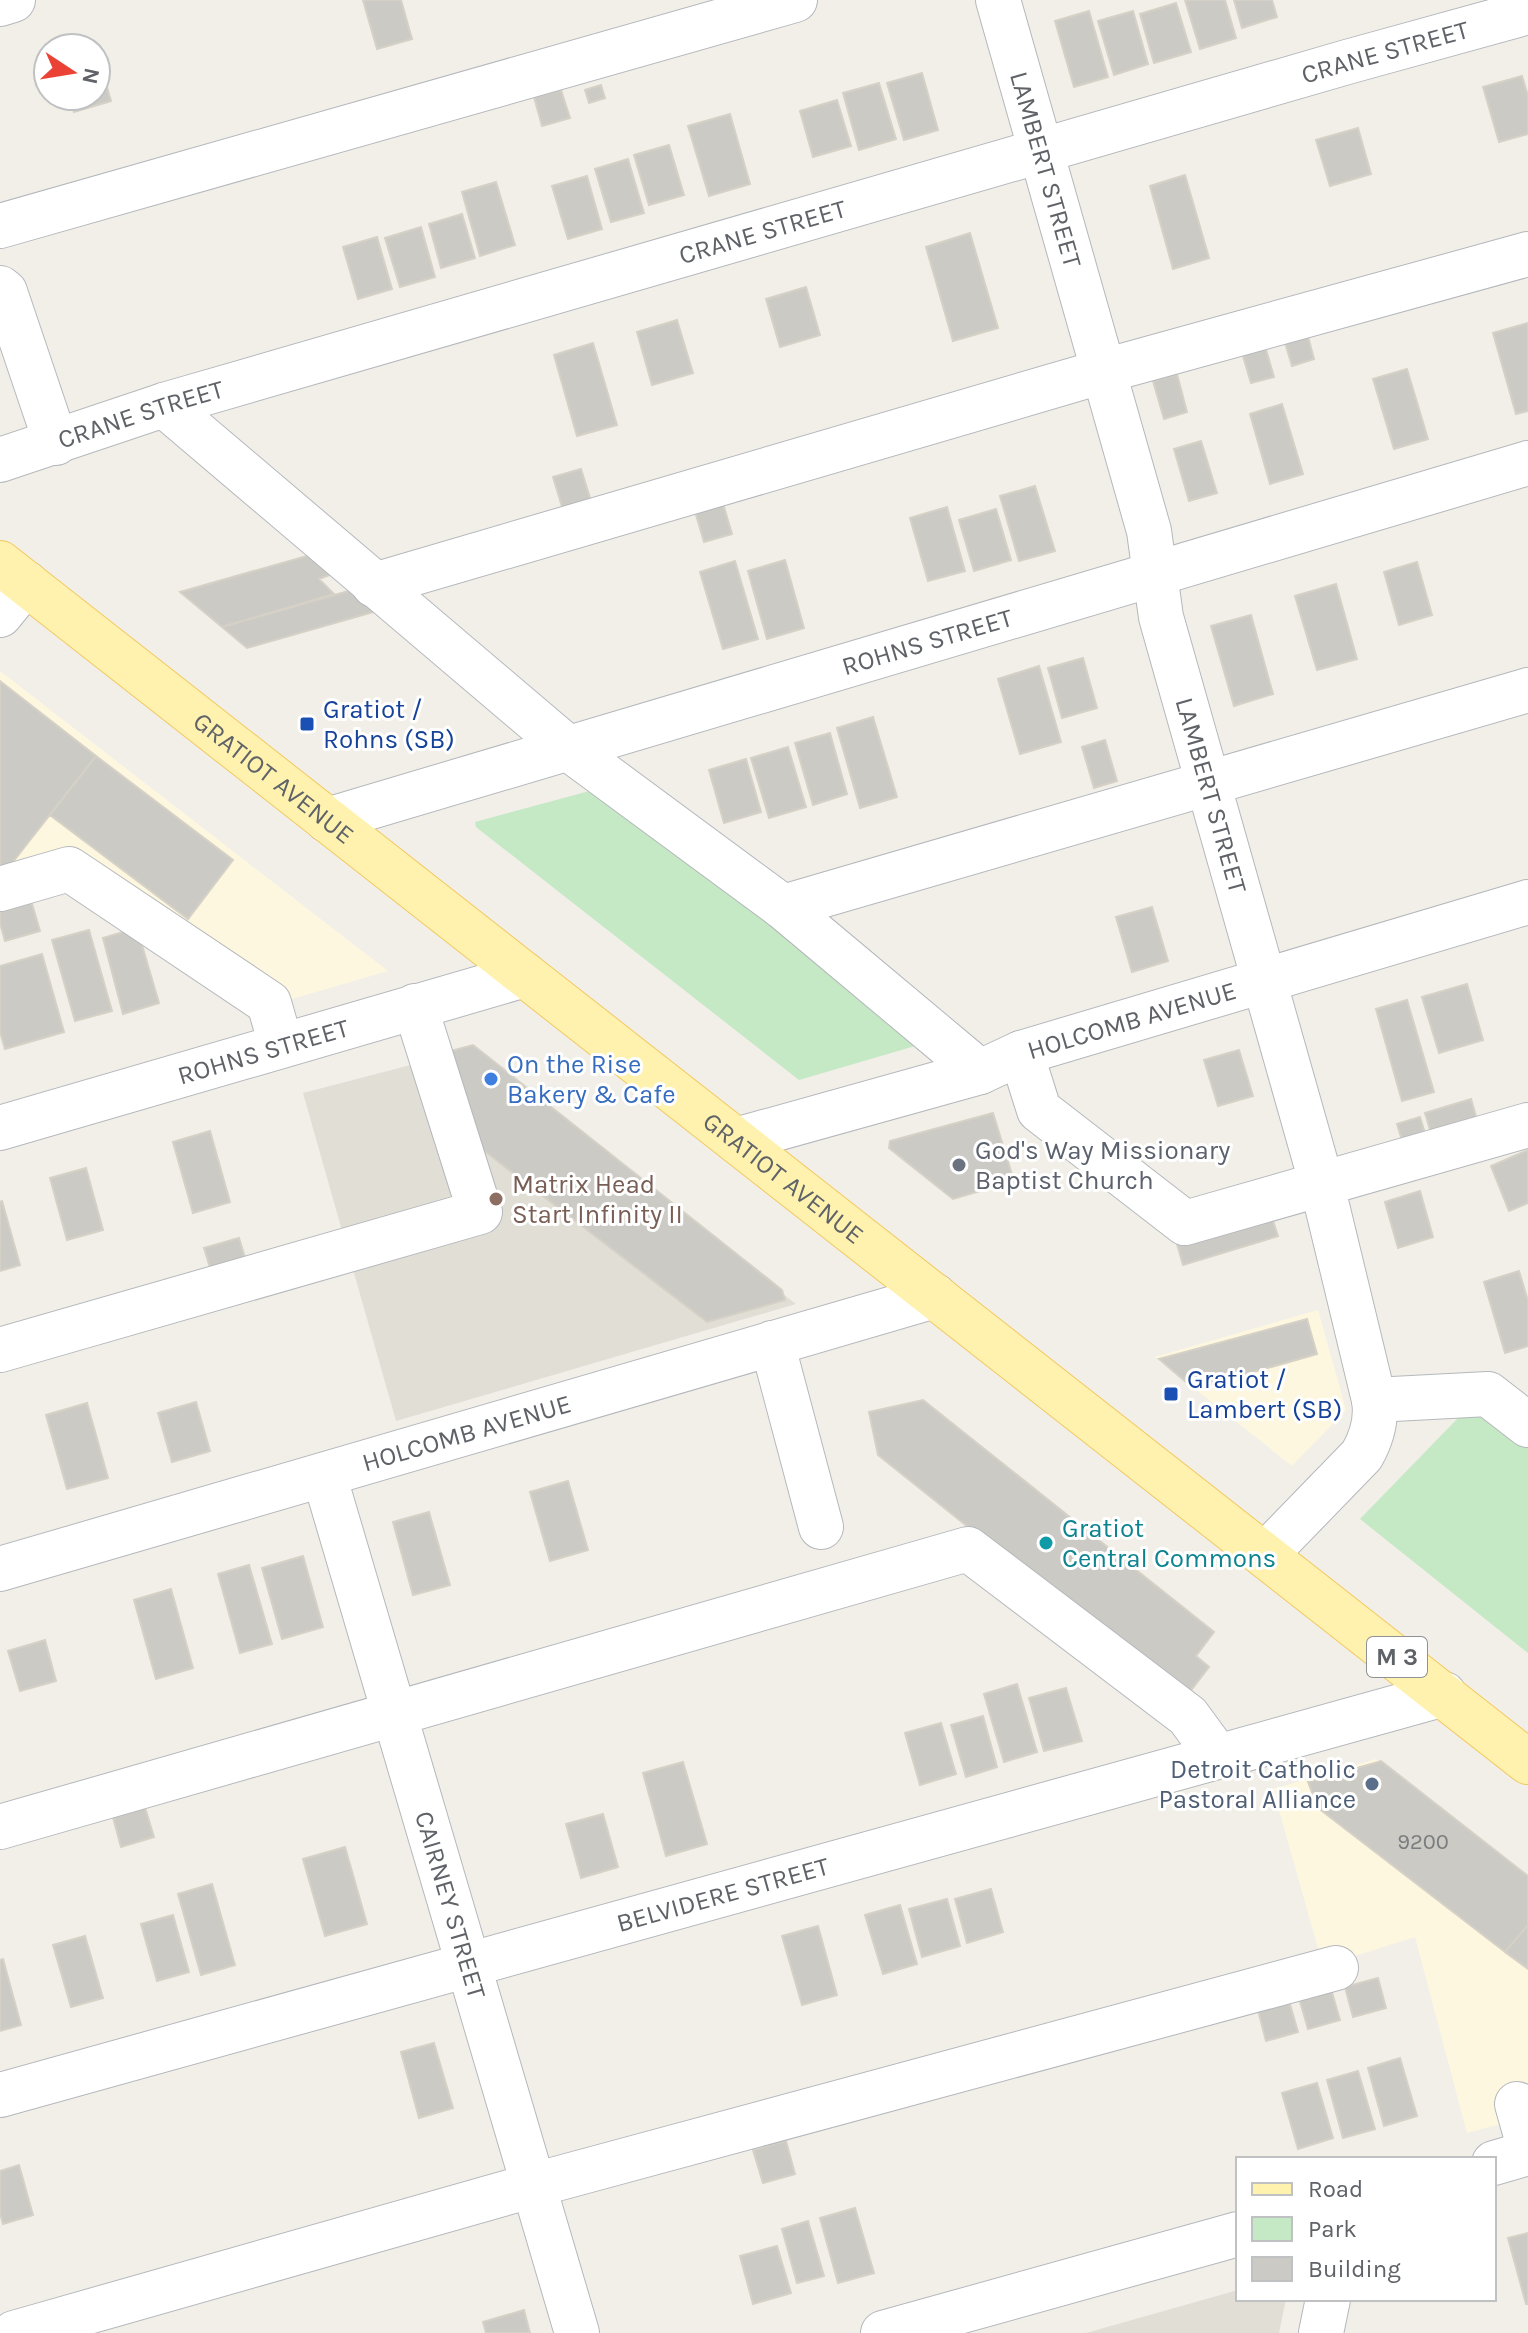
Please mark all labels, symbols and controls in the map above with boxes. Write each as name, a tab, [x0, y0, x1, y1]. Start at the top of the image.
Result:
street label: CRANE STREET	[1298, 14, 1472, 90]
north arrow	[32, 32, 112, 112]
text: N	[76, 66, 105, 86]
street label: LAMBERT STREET	[1004, 68, 1089, 271]
street label: CRANE STREET	[675, 193, 849, 270]
street label: CRANE STREET	[54, 373, 227, 455]
street label: ROHNS STREET	[838, 602, 1016, 682]
place label: Gratiot / Rohns (SB)	[323, 694, 455, 755]
street label: LAMBERT STREET	[1169, 694, 1254, 896]
street label: GRATIOT AVENUE	[187, 705, 360, 850]
marker: Gratiot / Rohns (SB)	[298, 715, 316, 733]
street label: HOLCOMB AVENUE	[1024, 974, 1240, 1066]
street label: ROHNS STREET	[174, 1012, 352, 1091]
place label: On the Rise Bakery & Cafe	[507, 1049, 676, 1110]
marker: On the Rise Bakery & Cafe	[482, 1070, 500, 1088]
street label: GRATIOT AVENUE	[697, 1105, 870, 1250]
place label: God's Way Missionary Baptist Church	[975, 1135, 1230, 1196]
marker: God's Way Missionary Baptist Church	[950, 1156, 968, 1174]
place label: Matrix Head Start Infinity II	[512, 1169, 683, 1230]
marker: Matrix Head Start Infinity II	[487, 1190, 505, 1208]
place label: Gratiot / Lambert (SB)	[1187, 1364, 1342, 1425]
marker: Gratiot / Lambert (SB)	[1162, 1385, 1180, 1403]
street label: HOLCOMB AVENUE	[358, 1388, 575, 1478]
place label: Gratiot Central Commons	[1062, 1513, 1276, 1574]
marker: Gratiot Central Commons	[1037, 1534, 1055, 1552]
road number: M 3	[1367, 1637, 1427, 1677]
place label: Detroit Catholic Pastoral Alliance	[1158, 1754, 1356, 1815]
marker: Detroit Catholic Pastoral Alliance	[1363, 1775, 1381, 1793]
street label: CAIRNEY STREET	[408, 1807, 493, 2002]
house number: 9200	[1397, 1829, 1449, 1855]
street label: BELVIDERE STREET	[613, 1850, 832, 1939]
legend	[1236, 2157, 1496, 2301]
text: Road	[1308, 2175, 1363, 2203]
text: Park	[1308, 2215, 1357, 2243]
text: Building	[1308, 2255, 1401, 2283]

